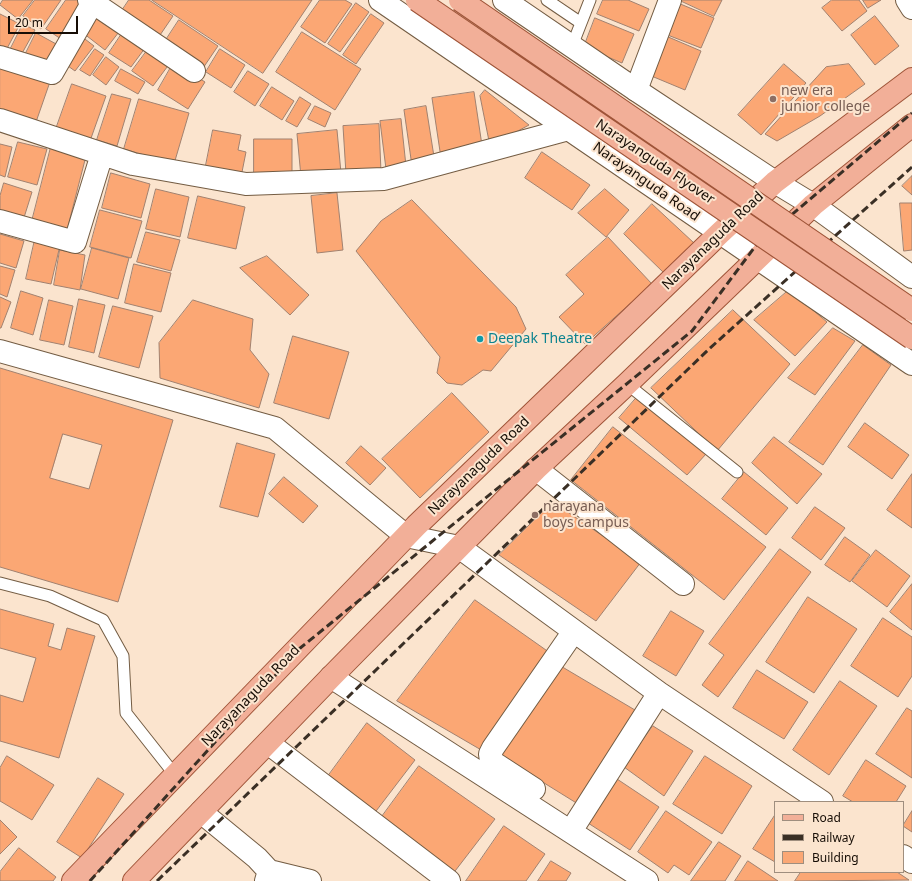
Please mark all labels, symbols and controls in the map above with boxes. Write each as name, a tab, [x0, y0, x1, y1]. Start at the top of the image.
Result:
scale bar	[10, 8, 80, 34]
text: 20 m	[15, 14, 43, 31]
place label: new era junior college	[781, 83, 870, 116]
marker: new era junior college	[768, 94, 778, 104]
street label: Narayanguda Flyover	[592, 116, 718, 208]
street label: Narayanguda Road	[589, 139, 703, 225]
street label: Narayanaguda Road	[659, 188, 767, 294]
place label: Deepak Theatre	[488, 331, 592, 347]
marker: Deepak Theatre	[475, 334, 485, 344]
street label: Narayanaguda Road	[425, 413, 533, 519]
place label: narayana boys campus	[543, 499, 629, 532]
marker: narayana boys campus	[530, 510, 540, 520]
street label: Narayanaguda Road	[198, 642, 304, 750]
legend	[774, 801, 904, 873]
text: Road	[812, 809, 841, 826]
text: Railway	[812, 829, 855, 846]
text: Building	[812, 849, 859, 866]

